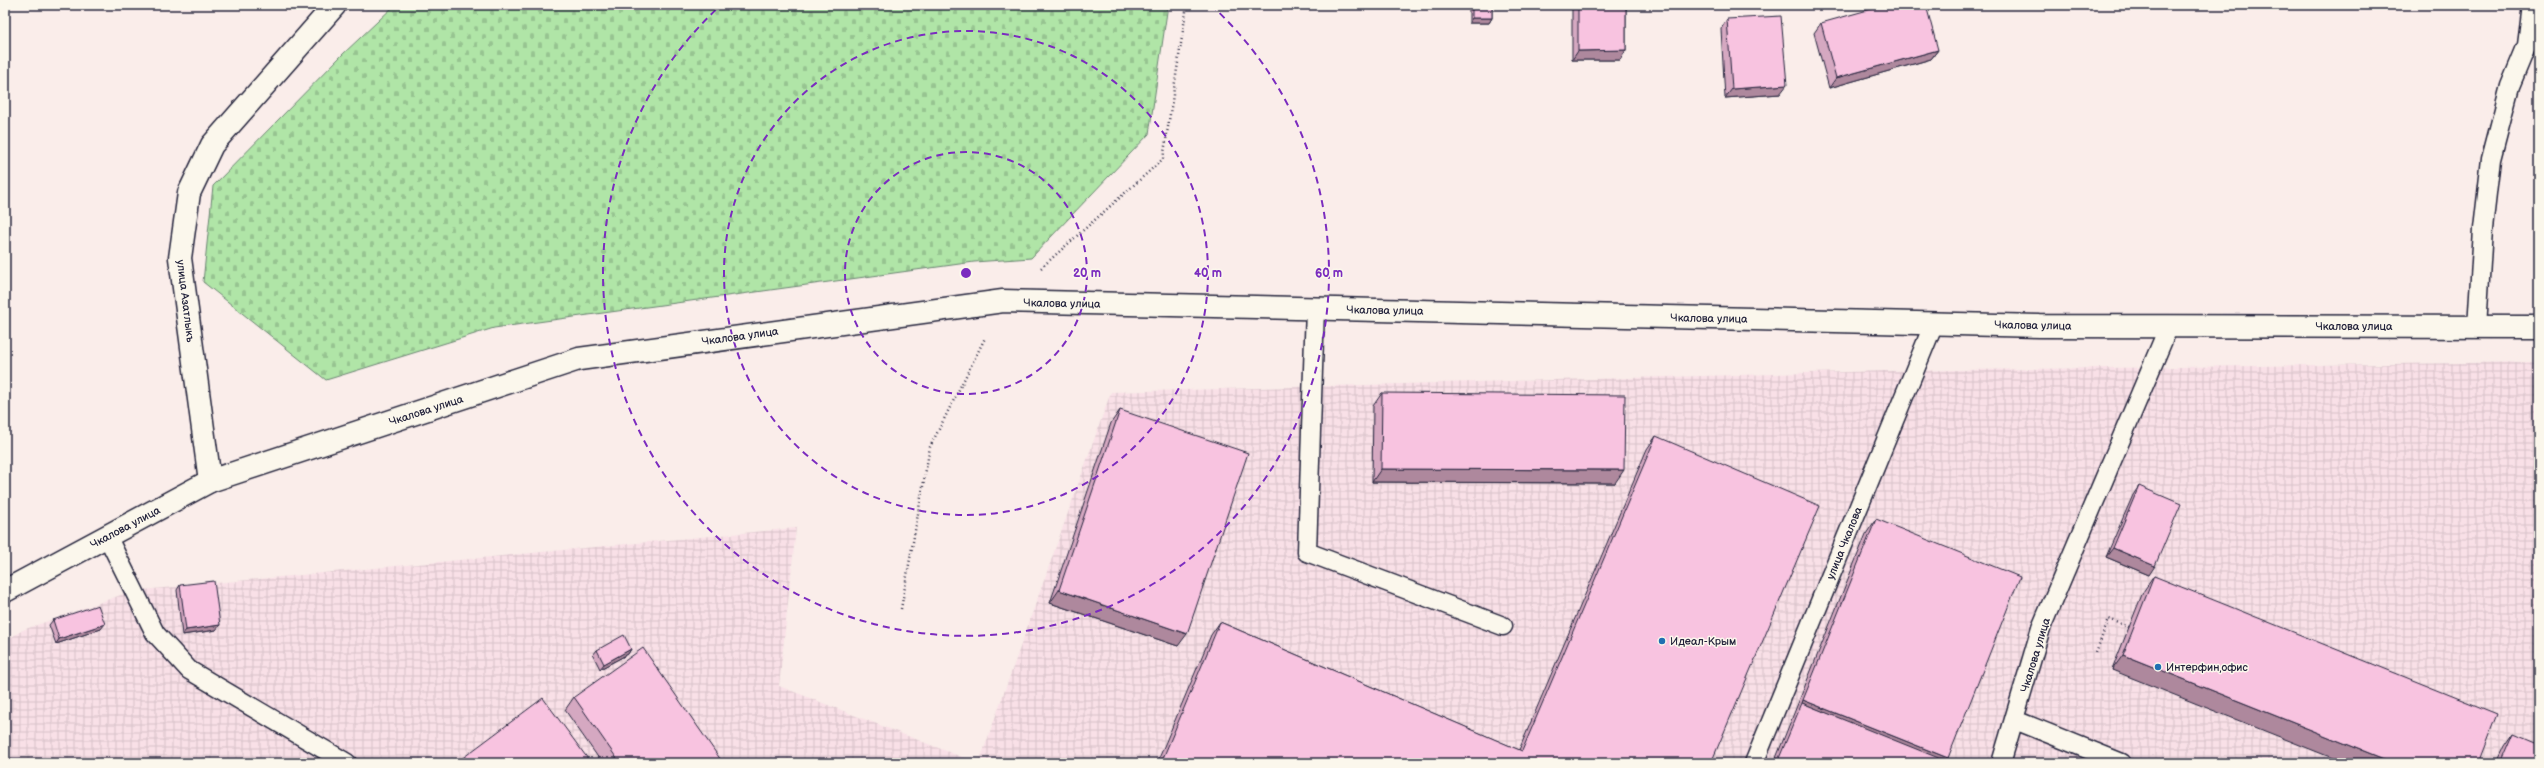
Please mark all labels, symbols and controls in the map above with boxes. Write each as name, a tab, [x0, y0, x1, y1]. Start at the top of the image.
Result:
street label: улица Азатлыкъ	[174, 259, 197, 343]
centre of rings	[959, 266, 973, 280]
text: 20 m	[1073, 266, 1101, 281]
text: 40 m	[1194, 266, 1222, 281]
text: 60 m	[1315, 266, 1343, 281]
street label: Чкалова улица	[1023, 296, 1101, 311]
street label: Чкалова улица	[1346, 303, 1424, 318]
street label: Чкалова улица	[1670, 311, 1748, 326]
street label: Чкалова улица	[1994, 318, 2072, 333]
street label: Чкалова улица	[2315, 320, 2393, 333]
street label: Чкалова улица	[701, 325, 780, 348]
street label: Чкалова улица	[387, 392, 465, 429]
street label: Чкалова улица	[88, 503, 163, 551]
street label: улица Чкалова	[1824, 505, 1865, 581]
street label: Чкалова улица	[2018, 616, 2053, 694]
place label: Идеал-Крым	[1670, 635, 1736, 648]
marker: Идеал-Крым	[1657, 636, 1667, 646]
place label: Интерфин,офис	[2166, 661, 2248, 674]
marker: Интерфин,офис	[2153, 662, 2163, 672]

